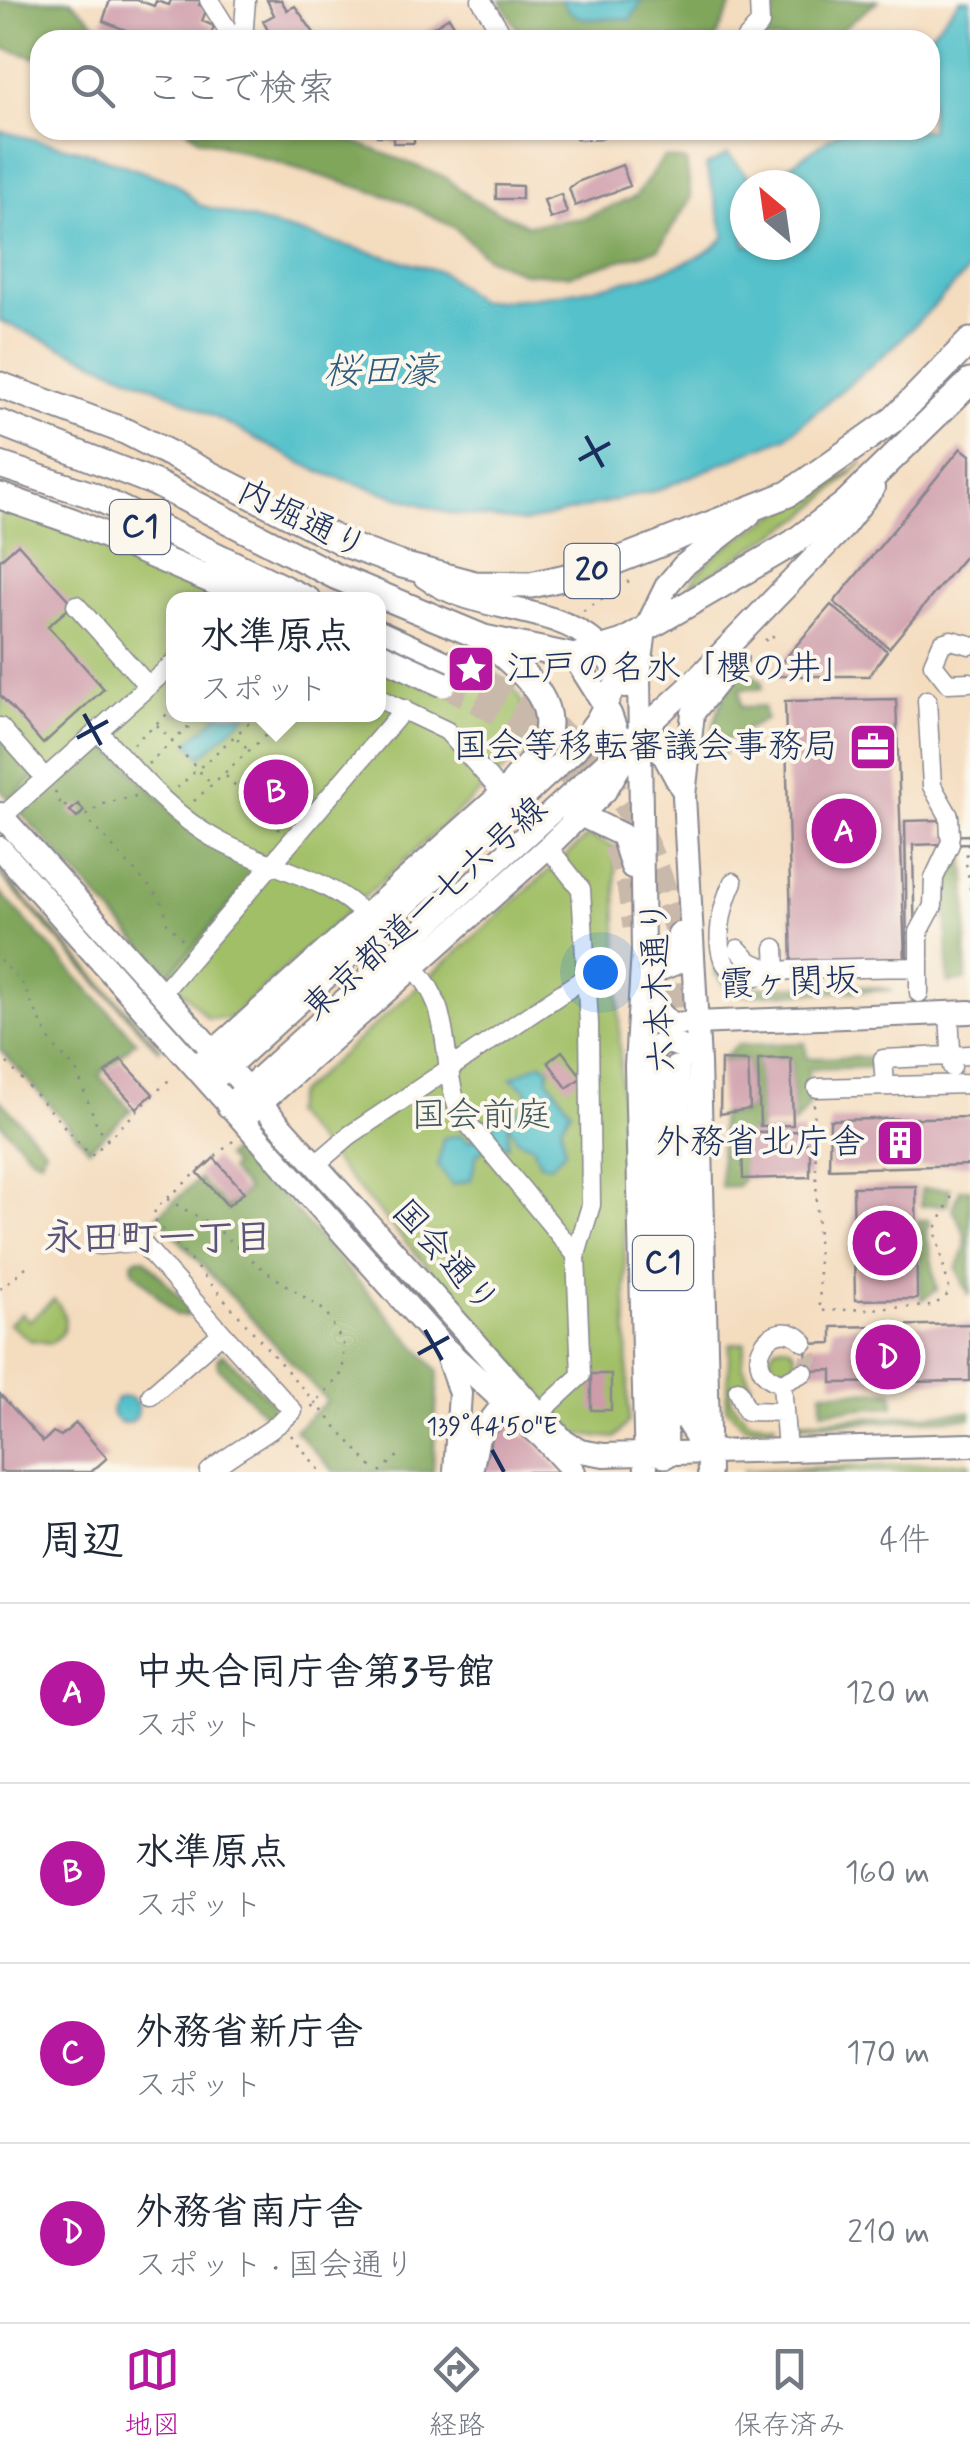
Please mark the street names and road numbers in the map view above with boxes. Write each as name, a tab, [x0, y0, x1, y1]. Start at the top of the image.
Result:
street label: 内堀通り	[229, 469, 375, 571]
road number: C1	[110, 500, 170, 554]
road number: 20	[564, 544, 620, 598]
street label: 東京都道一七六号線	[293, 787, 557, 1031]
street label: 六本木通り	[631, 897, 687, 1075]
street label: 霞ヶ関坂	[718, 958, 860, 1008]
street label: 国会通り	[381, 1190, 509, 1324]
road number: C1	[633, 1236, 693, 1290]

